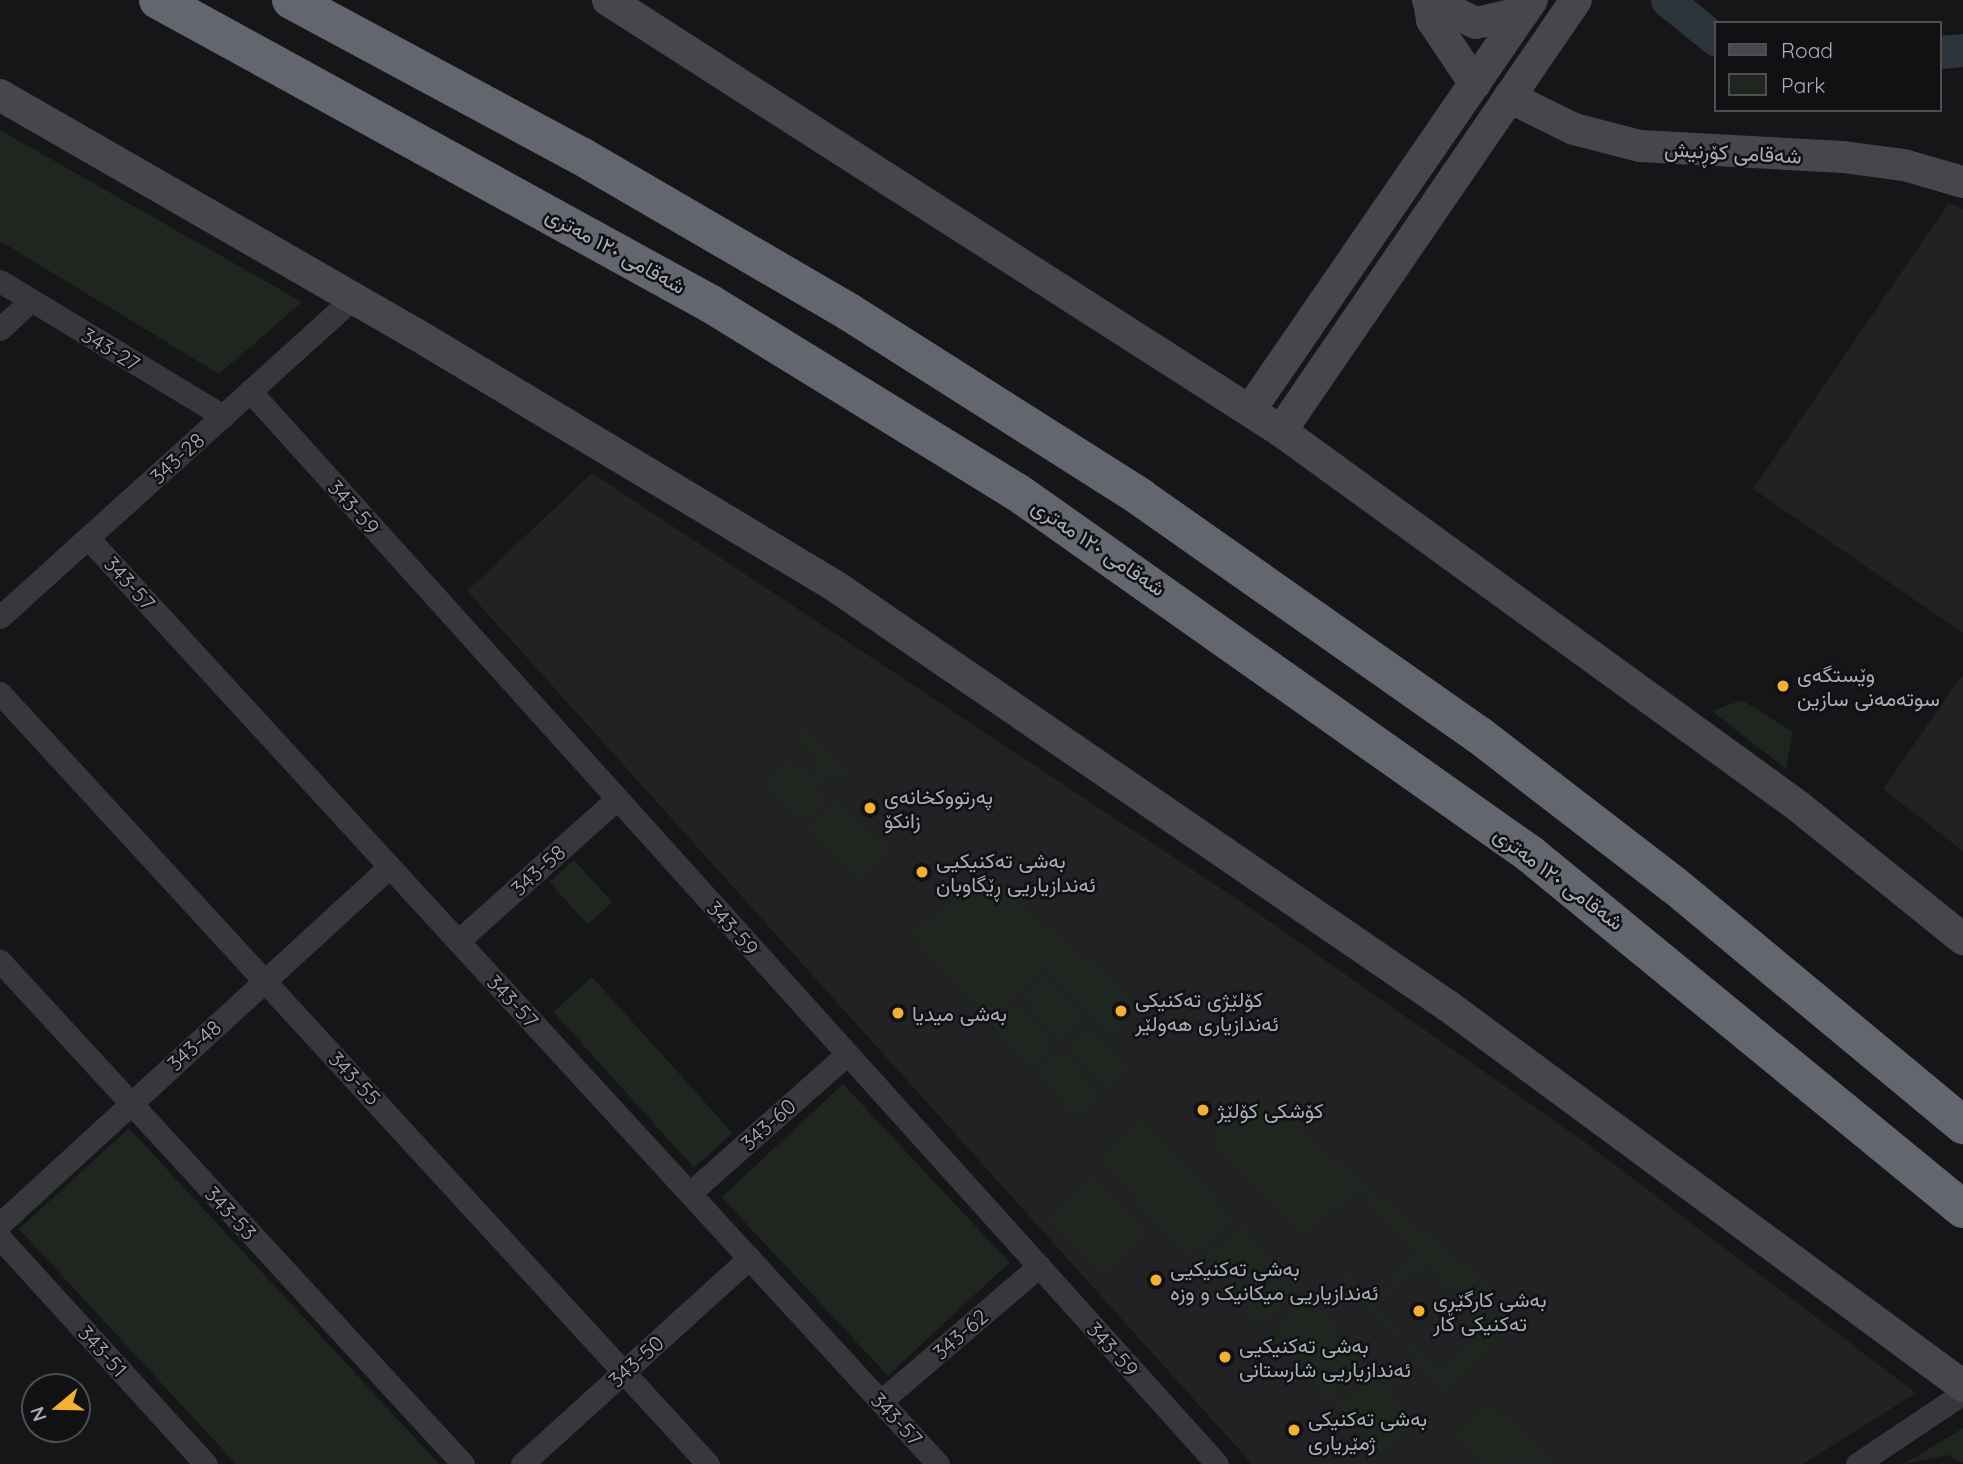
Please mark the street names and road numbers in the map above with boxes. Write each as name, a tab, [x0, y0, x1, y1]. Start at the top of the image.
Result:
street label: شەقامی کۆڕنیش	[1664, 136, 1802, 168]
street label: شەقامی ١٢٠ مەتری	[542, 201, 690, 299]
street label: 343-27	[77, 322, 145, 376]
street label: 343-28	[145, 427, 209, 489]
street label: 343-59	[323, 475, 385, 539]
street label: شەقامی ١٢٠ مەتری	[1027, 493, 1171, 601]
street label: 343-57	[99, 551, 161, 615]
street label: شەقامی ١٢٠ مەتری	[1489, 821, 1629, 935]
street label: 343-58	[506, 839, 570, 901]
street label: 343-59	[702, 896, 764, 960]
street label: 343-57	[482, 969, 544, 1033]
street label: 343-48	[162, 1014, 226, 1076]
street label: 343-55	[324, 1046, 386, 1110]
street label: 343-60	[735, 1093, 801, 1155]
street label: 343-53	[200, 1181, 262, 1245]
street label: 343-62	[928, 1303, 992, 1365]
street label: 343-59	[1082, 1317, 1144, 1381]
street label: 343-51	[73, 1320, 133, 1382]
street label: 343-50	[603, 1330, 669, 1392]
street label: 343-57	[866, 1387, 928, 1451]

